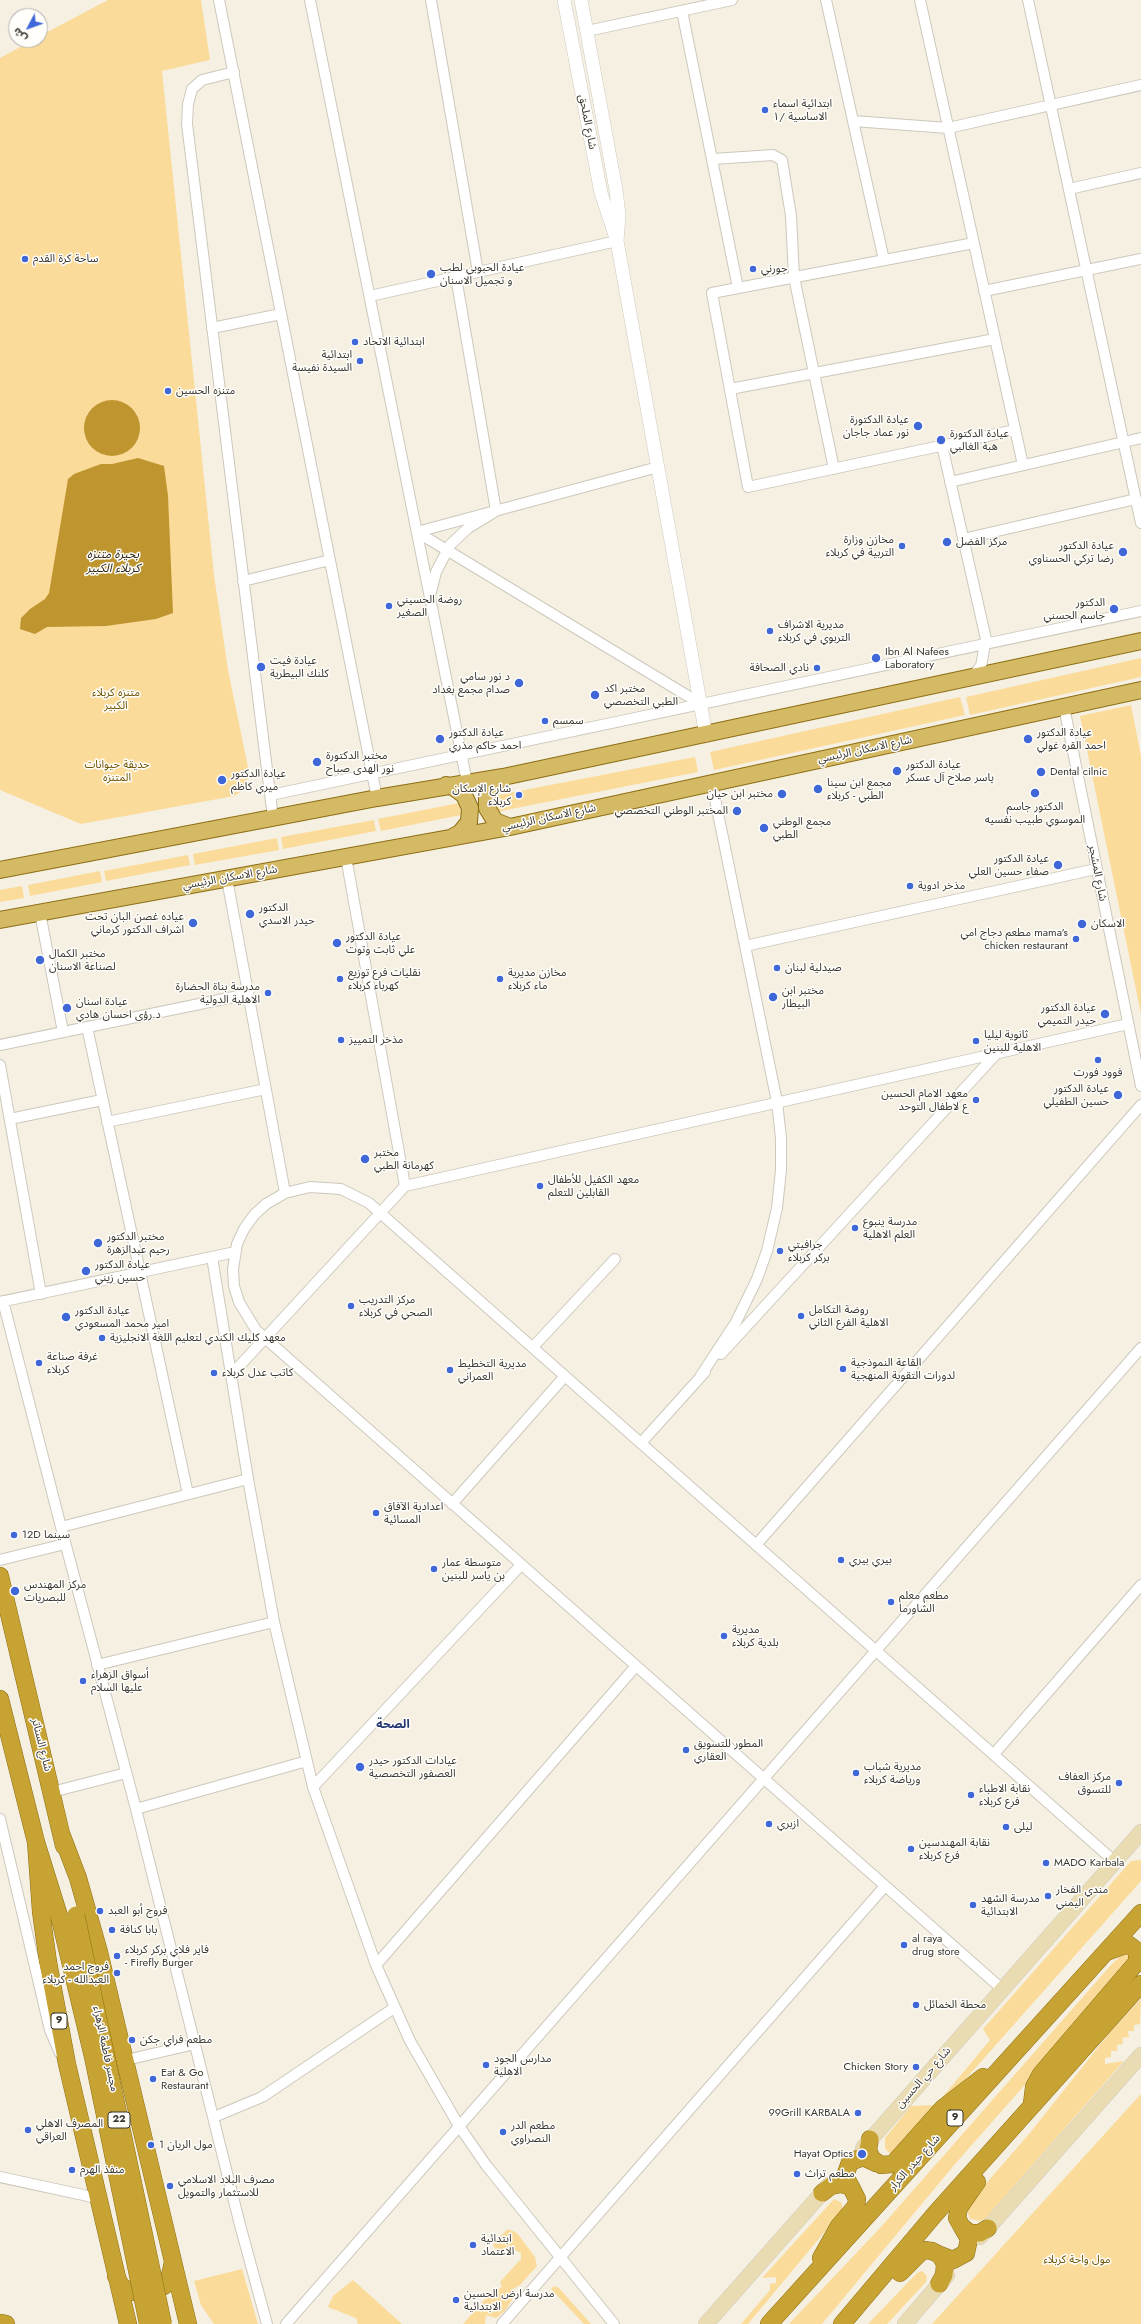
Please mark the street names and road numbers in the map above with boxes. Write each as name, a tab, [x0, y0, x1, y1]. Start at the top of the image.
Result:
street label: شارع الملحق	[575, 93, 599, 151]
street label: شارع الاسكان الرئيسي	[817, 734, 913, 766]
street label: شارع الاسكان الرئيسي	[501, 802, 597, 834]
street label: شارع المشجر	[1085, 844, 1109, 902]
street label: شارع الاسكان الرئيسي	[182, 863, 278, 893]
street label: شارع السناتر	[28, 1717, 54, 1773]
street label: مجسر فاطمة الزهراء	[89, 2005, 121, 2093]
road number: 9	[51, 2013, 67, 2029]
street label: شارع حي الحسين	[894, 2045, 954, 2111]
road number: 9	[947, 2110, 963, 2126]
road number: 22	[108, 2112, 130, 2128]
street label: شارع حيدر الكرار	[887, 2132, 943, 2194]

